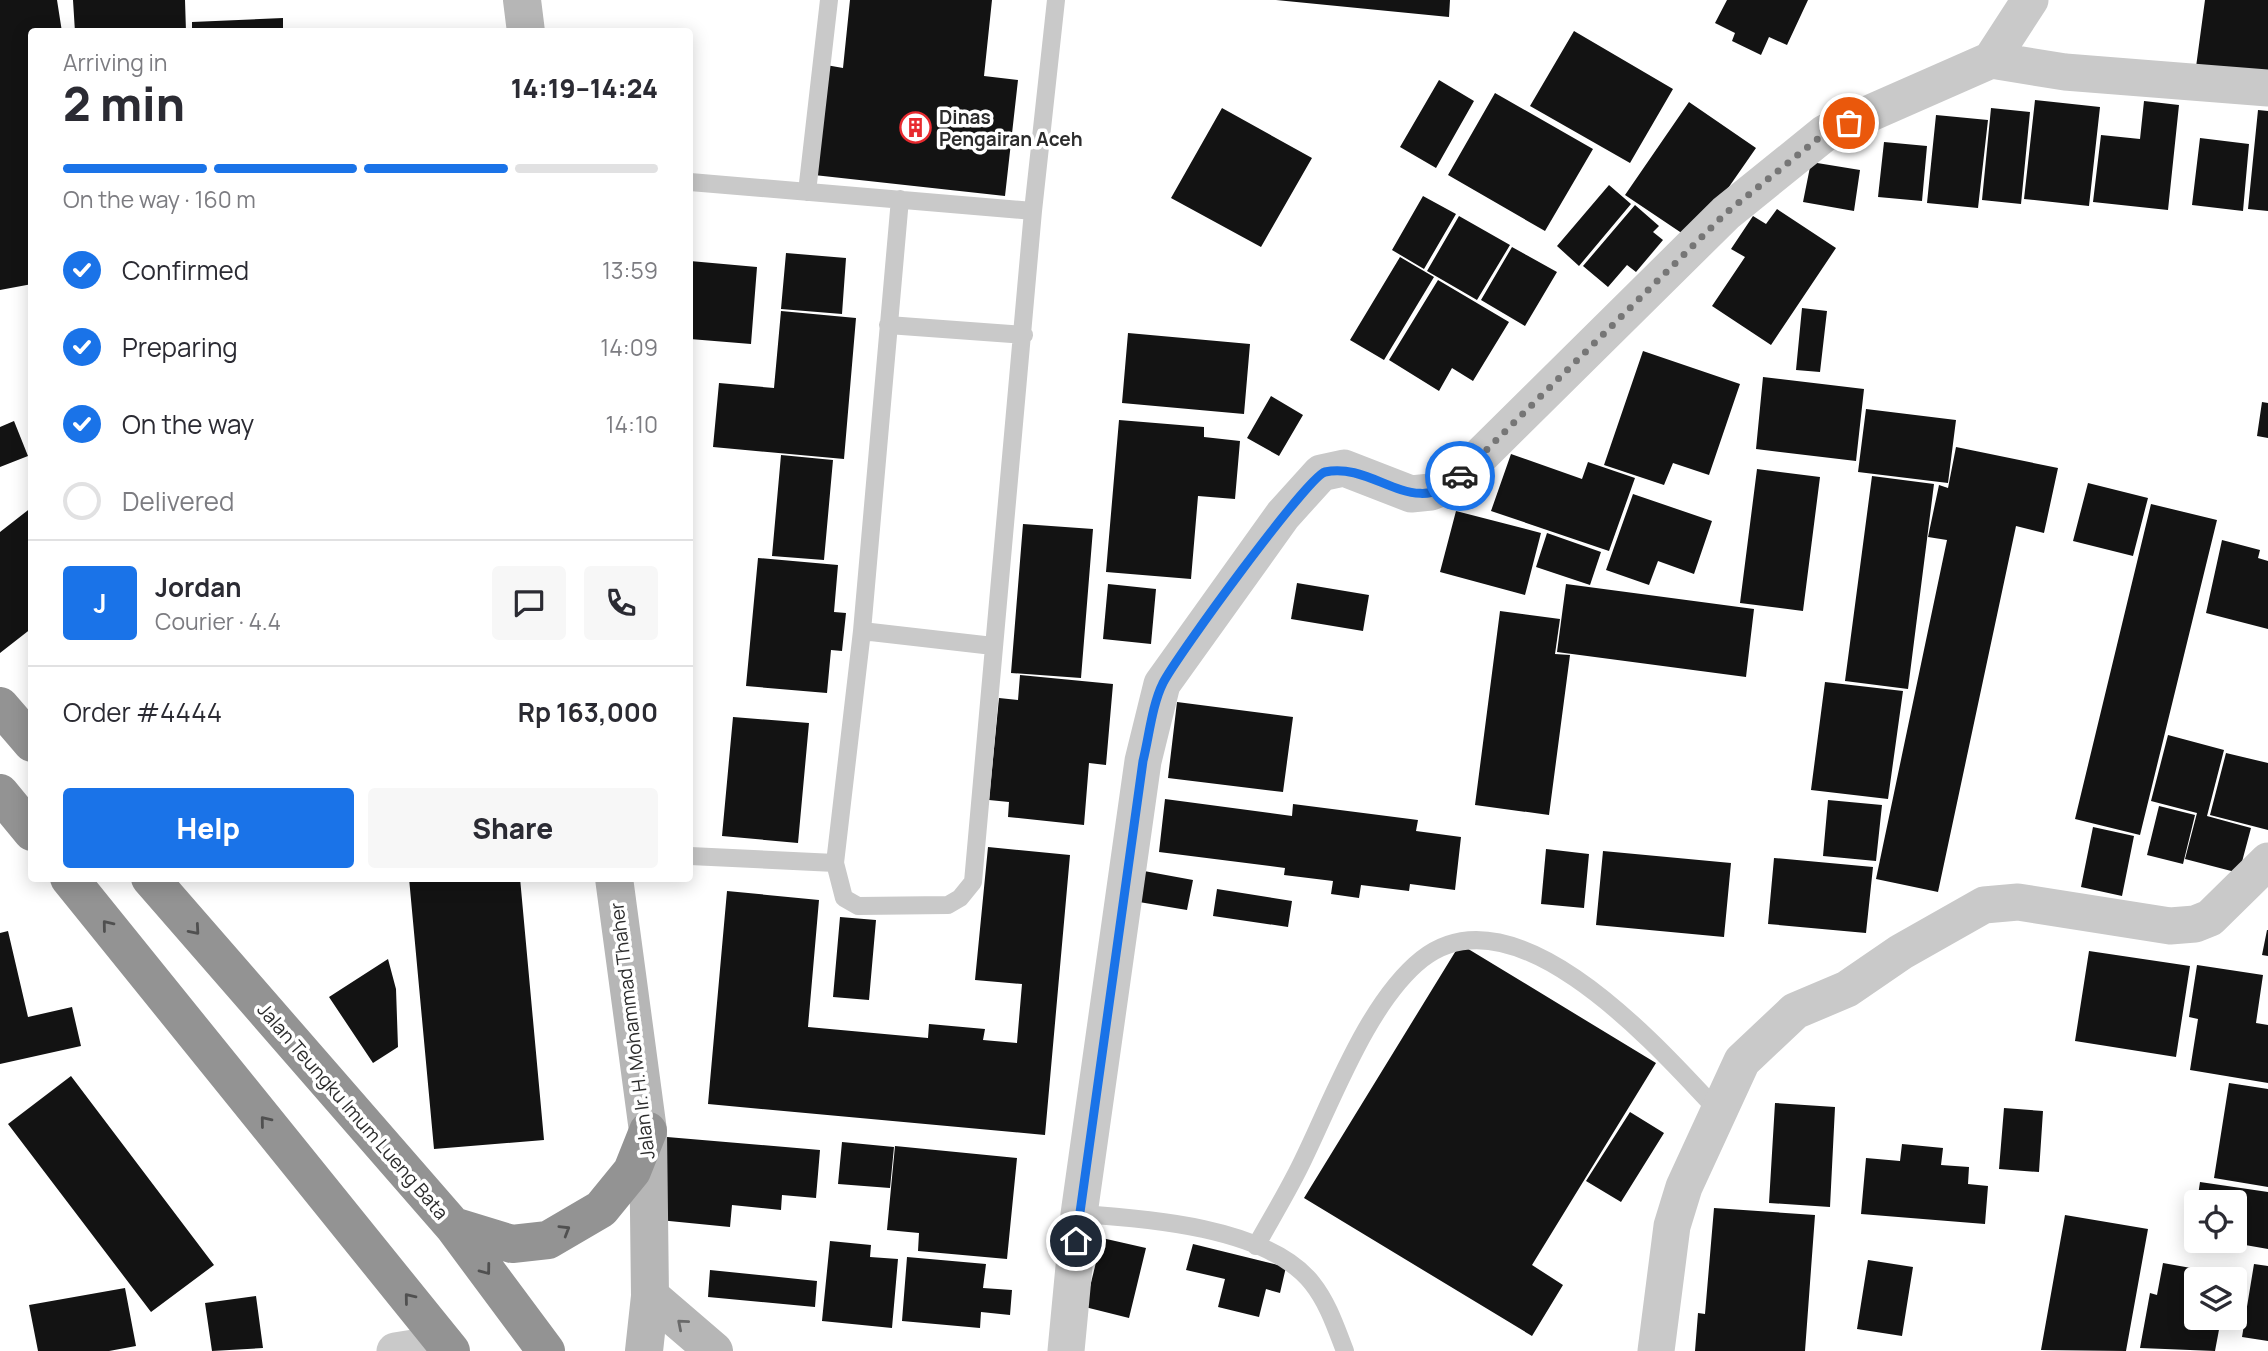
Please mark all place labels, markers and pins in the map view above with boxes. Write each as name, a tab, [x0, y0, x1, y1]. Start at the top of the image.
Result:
pin	[1819, 93, 1879, 153]
place label: Dinas Pengairan Aceh	[939, 104, 1083, 152]
building icon: Dinas Pengairan Aceh	[899, 111, 933, 145]
pin	[1046, 1211, 1106, 1271]

